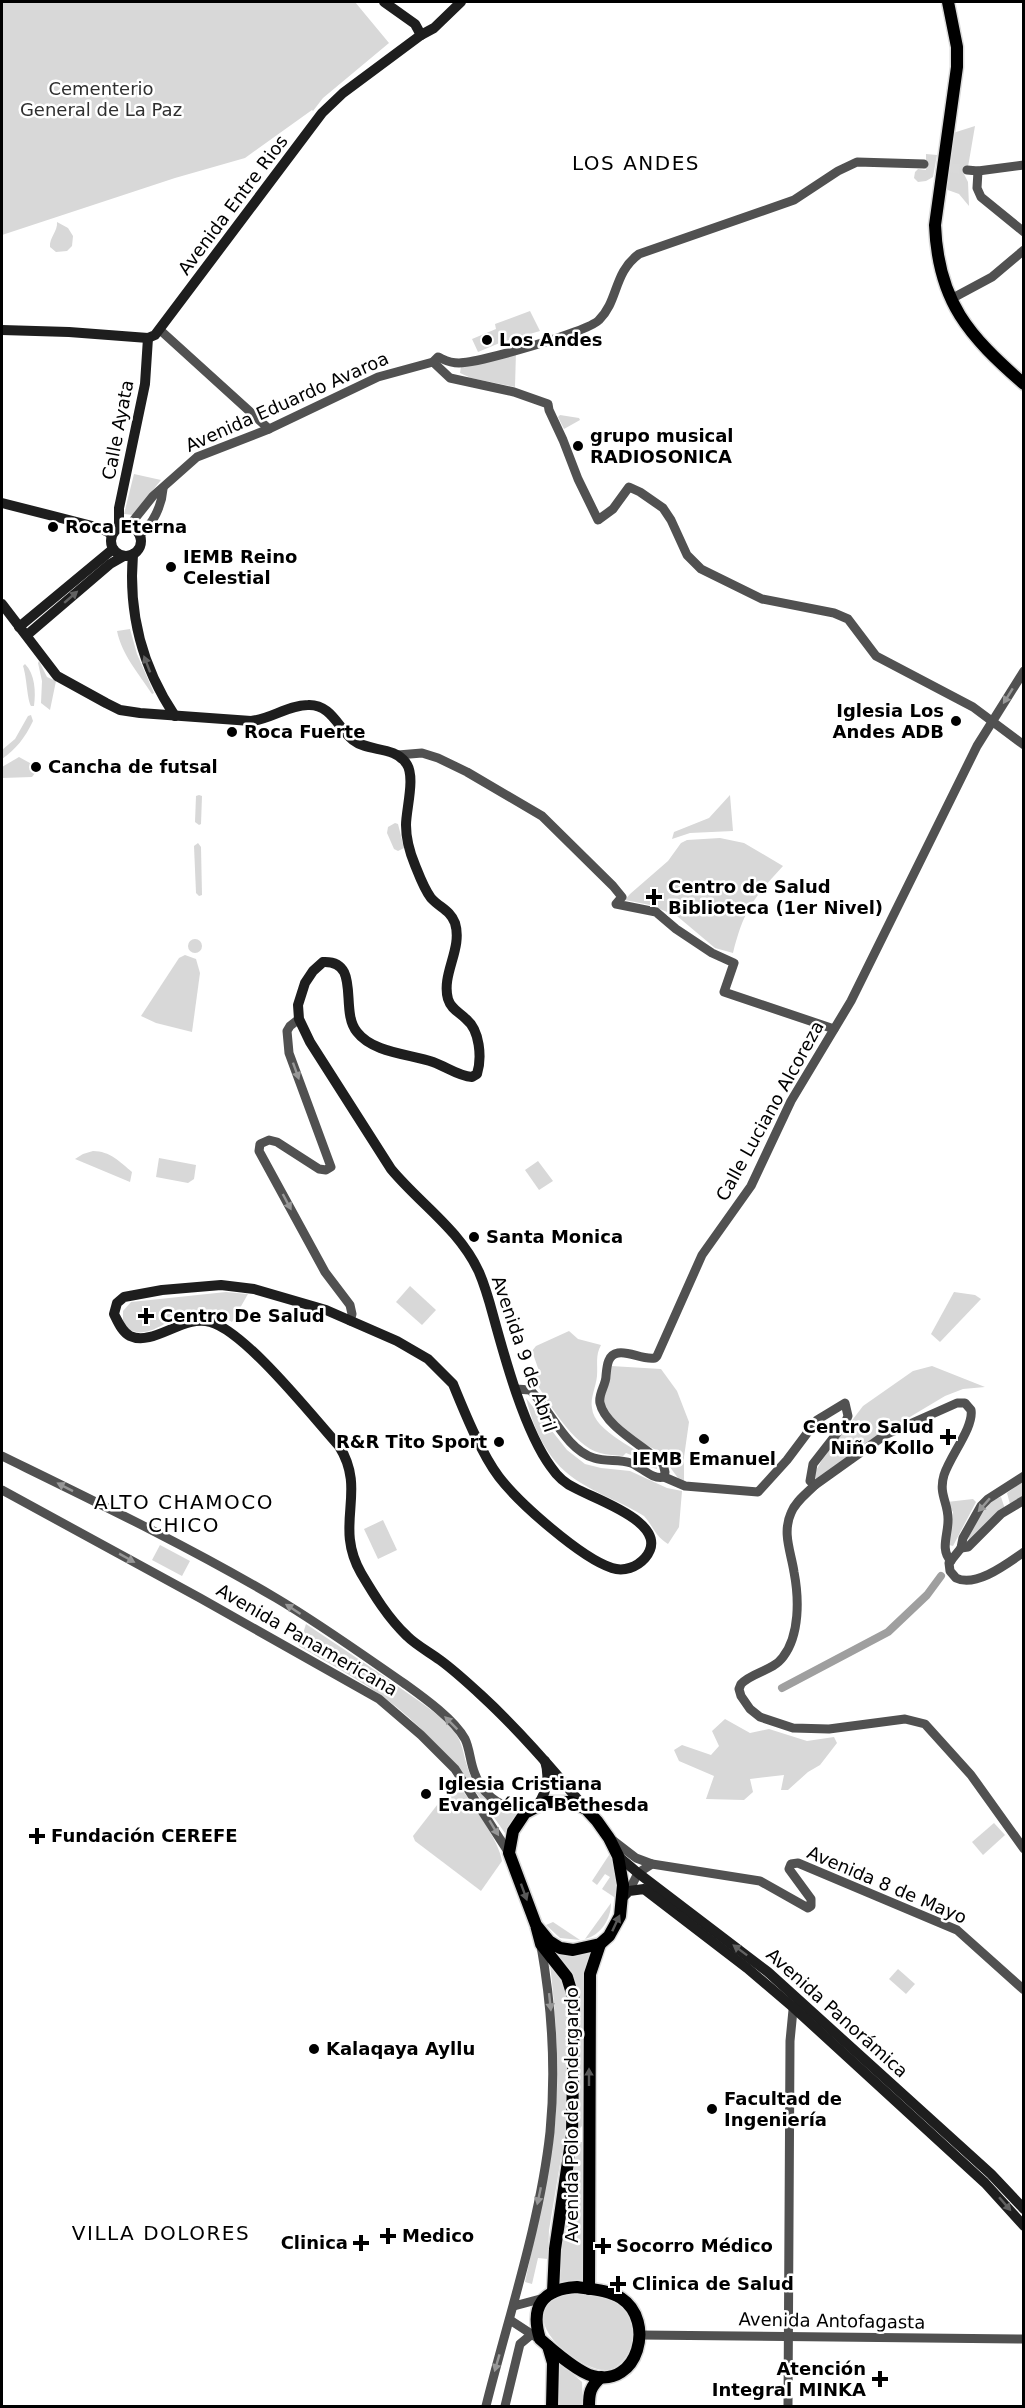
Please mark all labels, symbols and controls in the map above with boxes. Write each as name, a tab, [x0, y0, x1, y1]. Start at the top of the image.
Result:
park label: Cementerio General de La Paz	[20, 78, 182, 120]
street label: Avenida Entre Rios	[173, 131, 292, 279]
district label: LOS ANDES	[572, 151, 700, 175]
place label: Los Andes	[499, 329, 602, 350]
marker: Los Andes	[480, 333, 494, 347]
street label: Avenida Eduardo Avaroa	[182, 347, 392, 456]
street label: Calle Ayata	[98, 378, 137, 482]
place label: grupo musical RADIOSONICA	[590, 425, 734, 467]
marker: grupo musical RADIOSONICA	[571, 439, 585, 453]
place label: Roca Eterna	[65, 516, 187, 537]
marker: Roca Eterna	[46, 520, 60, 534]
place label: IEMB Reino Celestial	[183, 546, 297, 588]
marker: IEMB Reino Celestial	[164, 560, 178, 574]
one-way arrow	[63, 591, 78, 604]
one-way arrow	[142, 655, 152, 673]
one-way arrow	[1002, 688, 1013, 704]
place label: Iglesia Los Andes ADB	[833, 700, 944, 742]
marker: Iglesia Los Andes ADB	[949, 714, 963, 728]
place label: Roca Fuerte	[244, 721, 365, 742]
marker: Roca Fuerte	[225, 725, 239, 739]
place label: Cancha de futsal	[48, 756, 218, 777]
marker: Cancha de futsal	[29, 760, 43, 774]
place label: Centro de Salud Biblioteca (1er Nivel)	[668, 876, 883, 918]
marker: Centro de Salud Biblioteca (1er Nivel)	[645, 888, 663, 906]
street label: Calle Luciano Alcoreza	[711, 1017, 828, 1204]
one-way arrow	[291, 1063, 301, 1081]
one-way arrow	[282, 1194, 292, 1211]
place label: Santa Monica	[486, 1226, 623, 1247]
marker: Santa Monica	[467, 1230, 481, 1244]
street label: Avenida 9 de Abril	[488, 1273, 561, 1435]
place label: Centro De Salud	[160, 1305, 325, 1326]
marker: Centro De Salud	[137, 1307, 155, 1325]
place label: Centro Salud Niño Kollo	[803, 1416, 934, 1458]
marker: Centro Salud Niño Kollo	[939, 1428, 957, 1446]
place label: R&R Tito Sport	[336, 1431, 487, 1452]
marker: IEMB Emanuel	[697, 1432, 711, 1446]
marker: R&R Tito Sport	[492, 1435, 506, 1449]
place label: IEMB Emanuel	[632, 1448, 776, 1469]
one-way arrow	[57, 1483, 74, 1492]
district label: ALTO CHAMOCO CHICO	[94, 1490, 274, 1537]
one-way arrow	[978, 1497, 991, 1512]
one-way arrow	[119, 1553, 136, 1563]
street label: Avenida Panamericana	[213, 1579, 401, 1700]
one-way arrow	[285, 1603, 301, 1615]
one-way arrow	[444, 1716, 458, 1730]
place label: Iglesia Cristiana Evangélica Bethesda	[438, 1773, 649, 1815]
marker: Iglesia Cristiana Evangélica Bethesda	[419, 1787, 433, 1801]
one-way arrow	[489, 1820, 500, 1836]
place label: Fundación CEREFE	[51, 1825, 238, 1846]
marker: Fundación CEREFE	[28, 1827, 46, 1845]
street label: Avenida 8 de Mayo	[804, 1841, 970, 1928]
one-way arrow	[520, 1883, 530, 1901]
one-way arrow	[611, 1914, 620, 1931]
one-way arrow	[732, 1944, 748, 1957]
street label: Avenida Panorámica	[762, 1944, 912, 2082]
street label: Avenida Polo de Ondergardo	[561, 1987, 582, 2243]
one-way arrow	[545, 1992, 555, 2011]
place label: Kalaqaya Ayllu	[326, 2038, 475, 2059]
marker: Kalaqaya Ayllu	[307, 2042, 321, 2056]
one-way arrow	[584, 2068, 594, 2087]
place label: Facultad de Ingeniería	[724, 2088, 842, 2130]
marker: Facultad de Ingeniería	[705, 2102, 719, 2116]
one-way arrow	[533, 2186, 543, 2205]
one-way arrow	[998, 2196, 1011, 2212]
district label: VILLA DOLORES	[72, 2221, 250, 2245]
place label: Medico	[402, 2225, 474, 2246]
marker: Medico	[379, 2227, 397, 2245]
place label: Clinica	[281, 2232, 348, 2253]
marker: Clinica	[352, 2234, 370, 2252]
place label: Socorro Médico	[616, 2235, 773, 2256]
marker: Socorro Médico	[594, 2237, 612, 2255]
place label: Clinica de Salud	[632, 2273, 794, 2294]
marker: Clinica de Salud	[609, 2275, 627, 2293]
street label: Avenida Antofagasta	[739, 2308, 926, 2333]
one-way arrow	[492, 2354, 501, 2372]
place label: Atención Integral MINKA	[712, 2358, 866, 2400]
marker: Atención Integral MINKA	[871, 2370, 889, 2388]

